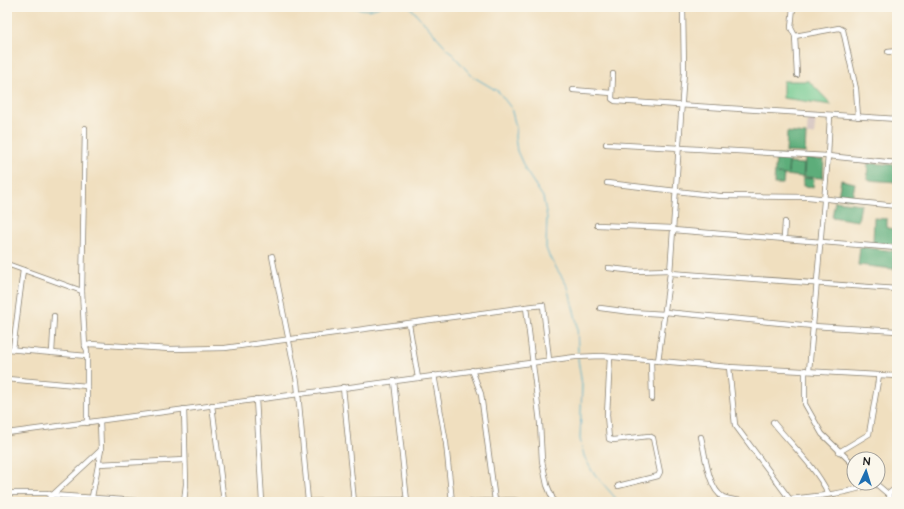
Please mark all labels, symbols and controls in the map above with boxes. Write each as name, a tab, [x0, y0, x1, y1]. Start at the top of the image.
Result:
north arrow	[846, 451, 886, 491]
text: N	[863, 454, 871, 469]

